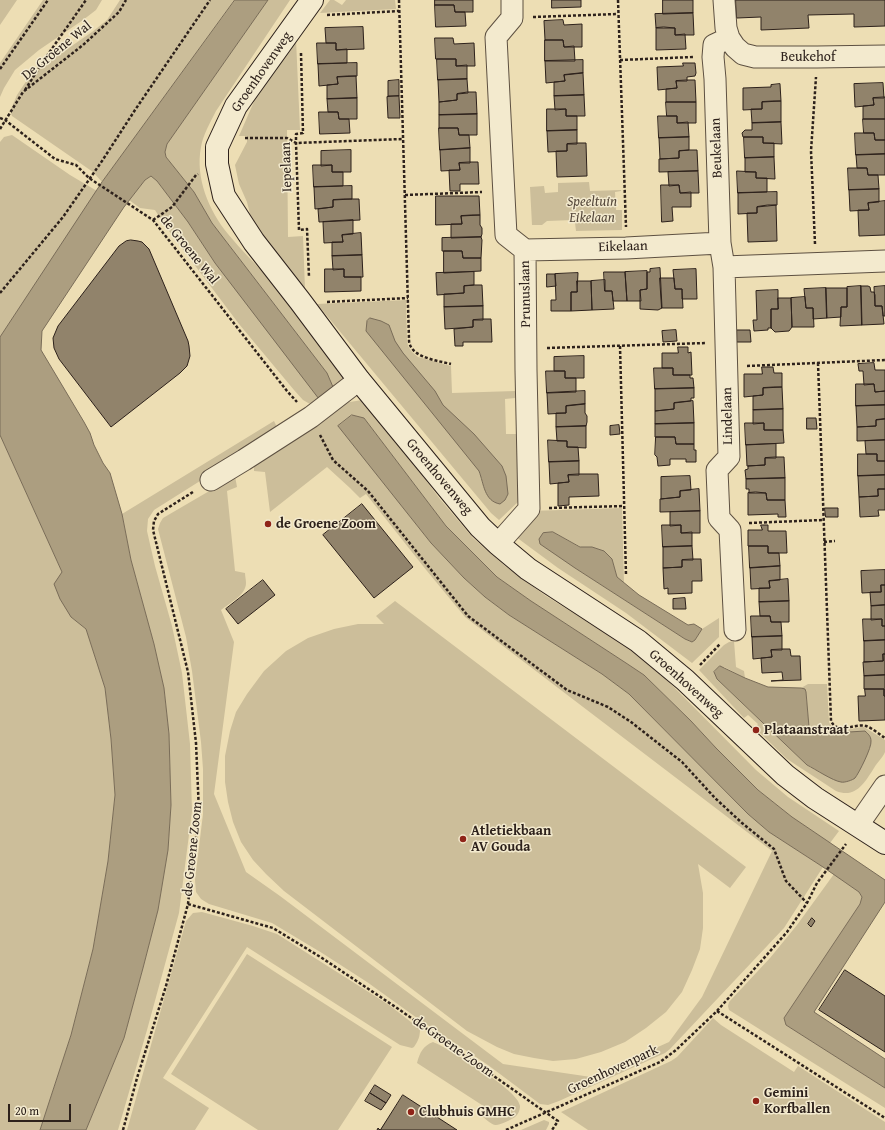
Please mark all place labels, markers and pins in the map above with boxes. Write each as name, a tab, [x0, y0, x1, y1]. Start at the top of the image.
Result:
place label: de Groene Zoom	[276, 516, 376, 532]
marker: de Groene Zoom	[263, 519, 273, 529]
place label: Plataanstraat	[764, 722, 849, 738]
marker: Plataanstraat	[751, 725, 761, 735]
place label: Atletiekbaan AV Gouda	[471, 823, 551, 856]
marker: Atletiekbaan AV Gouda	[458, 834, 468, 844]
place label: Gemini Korfballen	[764, 1085, 830, 1118]
marker: Gemini Korfballen	[751, 1096, 761, 1106]
place label: Clubhuis GMHC	[419, 1104, 515, 1120]
marker: Clubhuis GMHC	[406, 1107, 416, 1117]

